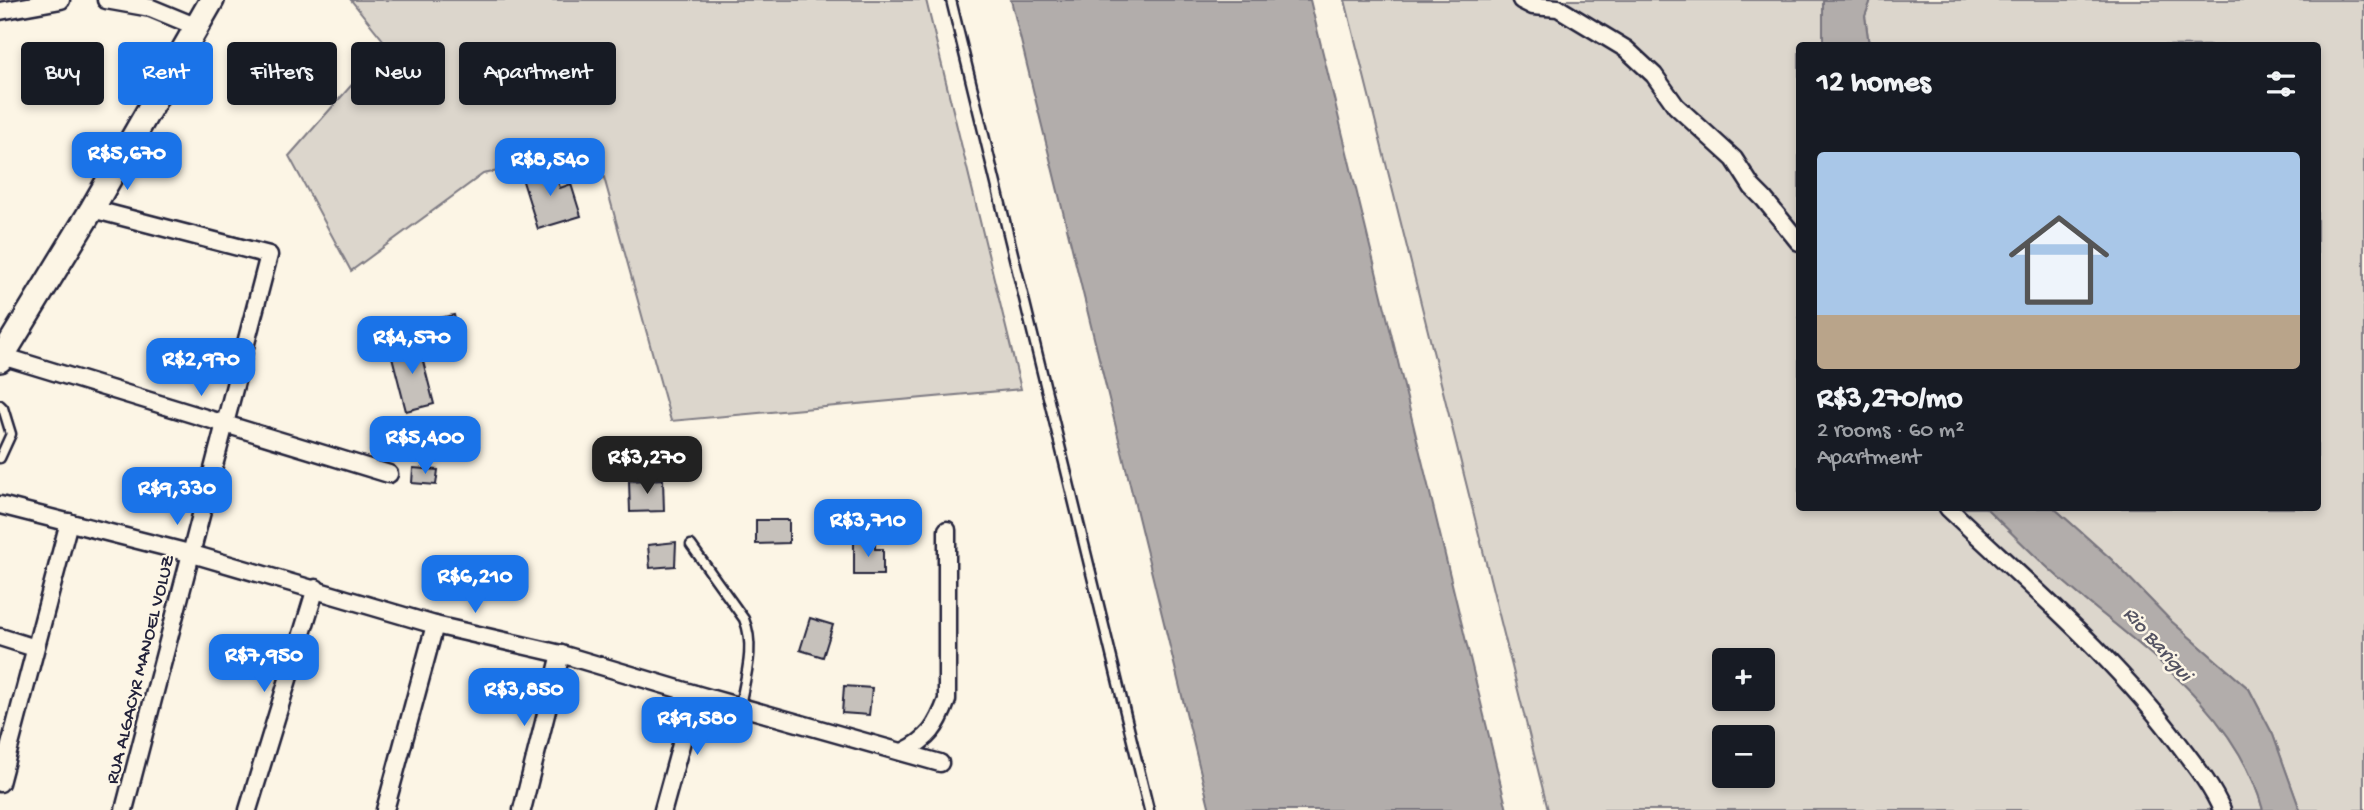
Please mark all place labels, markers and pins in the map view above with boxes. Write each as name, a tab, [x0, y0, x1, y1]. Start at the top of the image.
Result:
pin: R$5,670	[62, 132, 192, 192]
pin: R$8,540	[485, 138, 615, 198]
pin: R$4,570	[347, 316, 477, 376]
pin: R$2,970	[136, 338, 266, 398]
pin: R$5,400	[360, 416, 490, 476]
pin: R$3,270	[582, 436, 712, 496]
pin: R$9,330	[112, 468, 242, 527]
pin: R$3,710	[803, 500, 933, 559]
pin: R$6,210	[410, 556, 540, 615]
pin: R$7,950	[199, 634, 329, 694]
pin: R$3,850	[459, 668, 589, 728]
pin: R$9,580	[632, 698, 762, 757]

